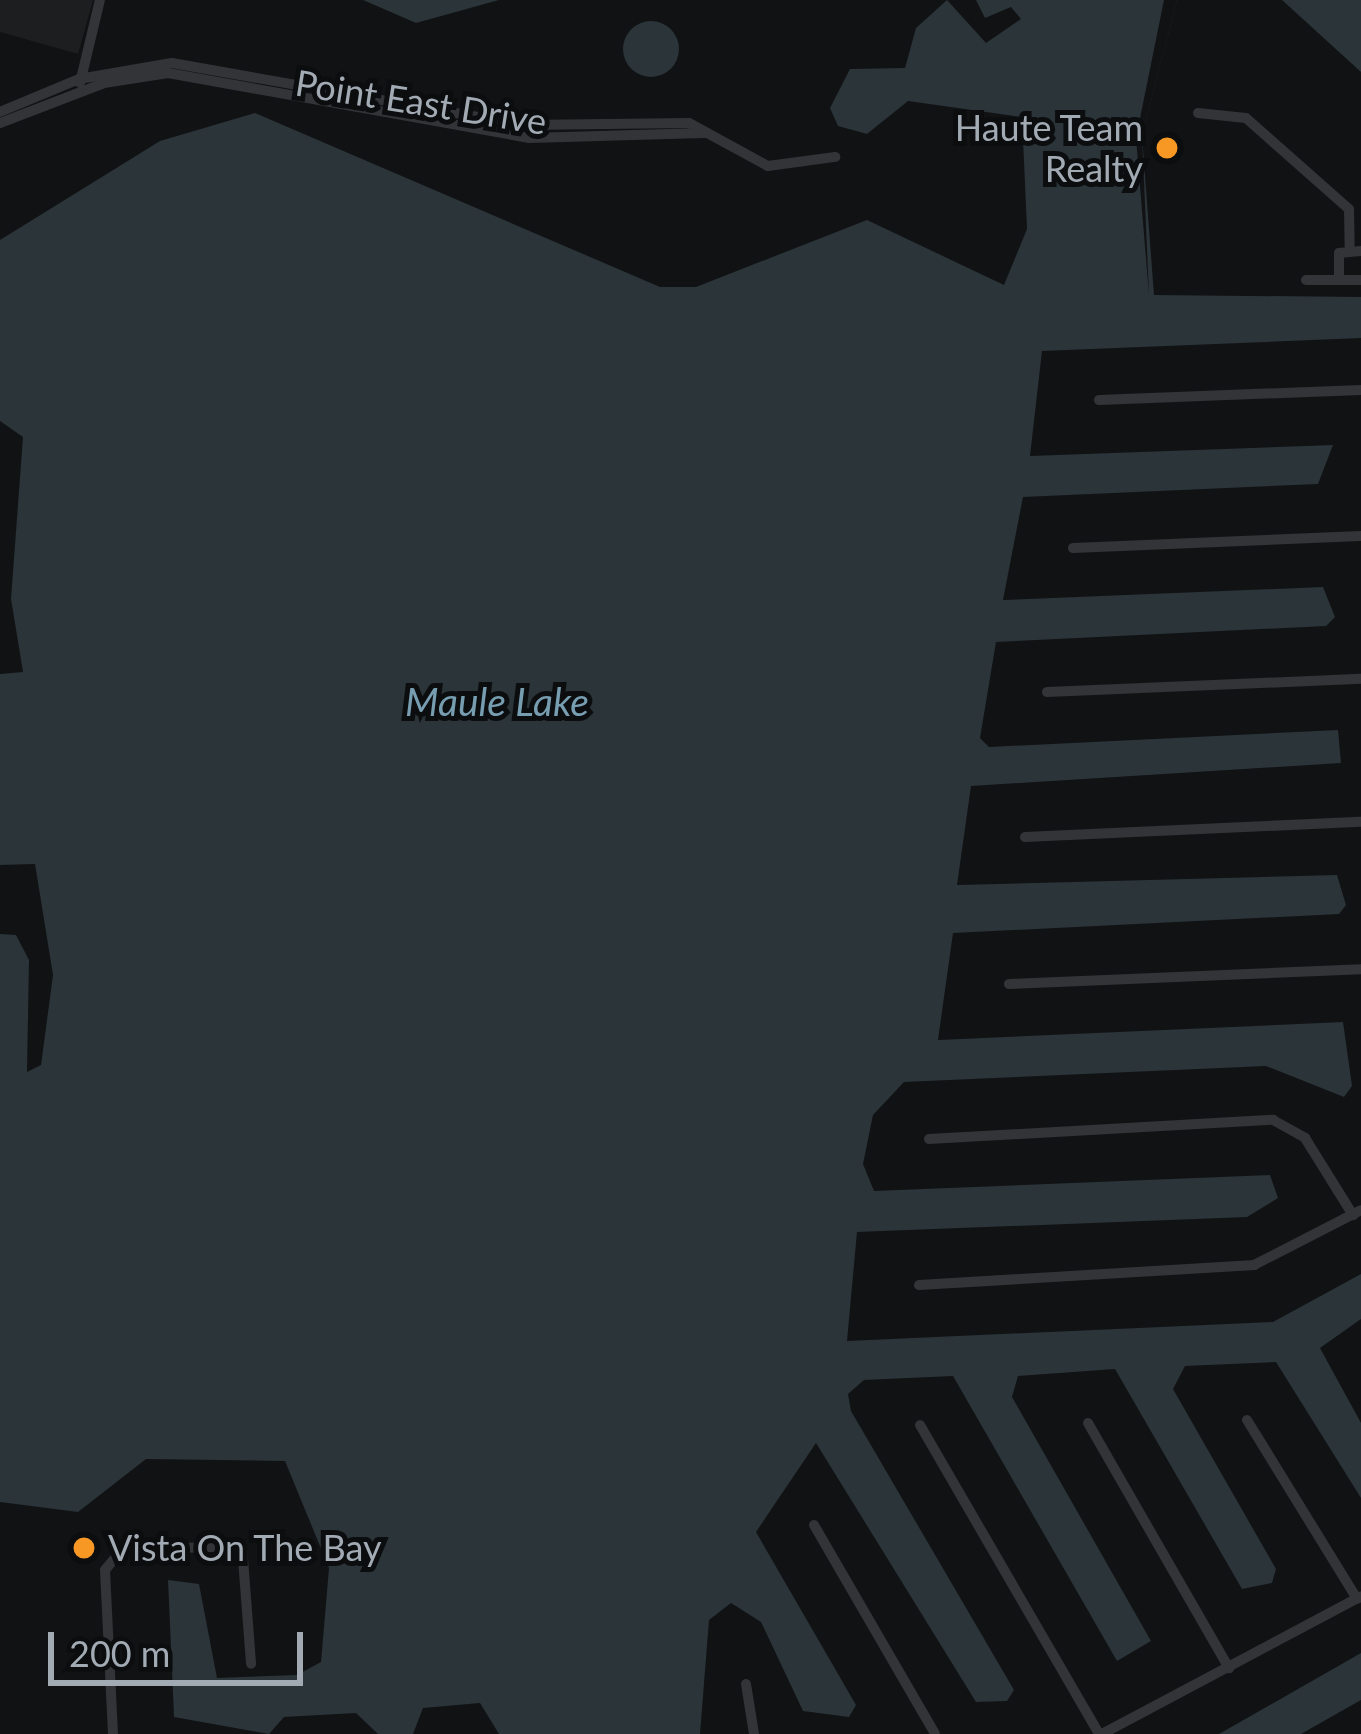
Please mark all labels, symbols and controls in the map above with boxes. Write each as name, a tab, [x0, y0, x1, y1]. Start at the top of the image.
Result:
street label: Point East Drive	[292, 61, 550, 143]
place label: Haute Team Realty	[954, 105, 1143, 190]
marker: Haute Team Realty	[1154, 135, 1180, 161]
water label: Maule Lake	[405, 678, 589, 724]
place label: Vista On The Bay	[108, 1526, 383, 1570]
marker: Vista On The Bay	[71, 1535, 97, 1561]
scale bar	[54, 1608, 309, 1682]
text: 200 m	[69, 1631, 170, 1675]

